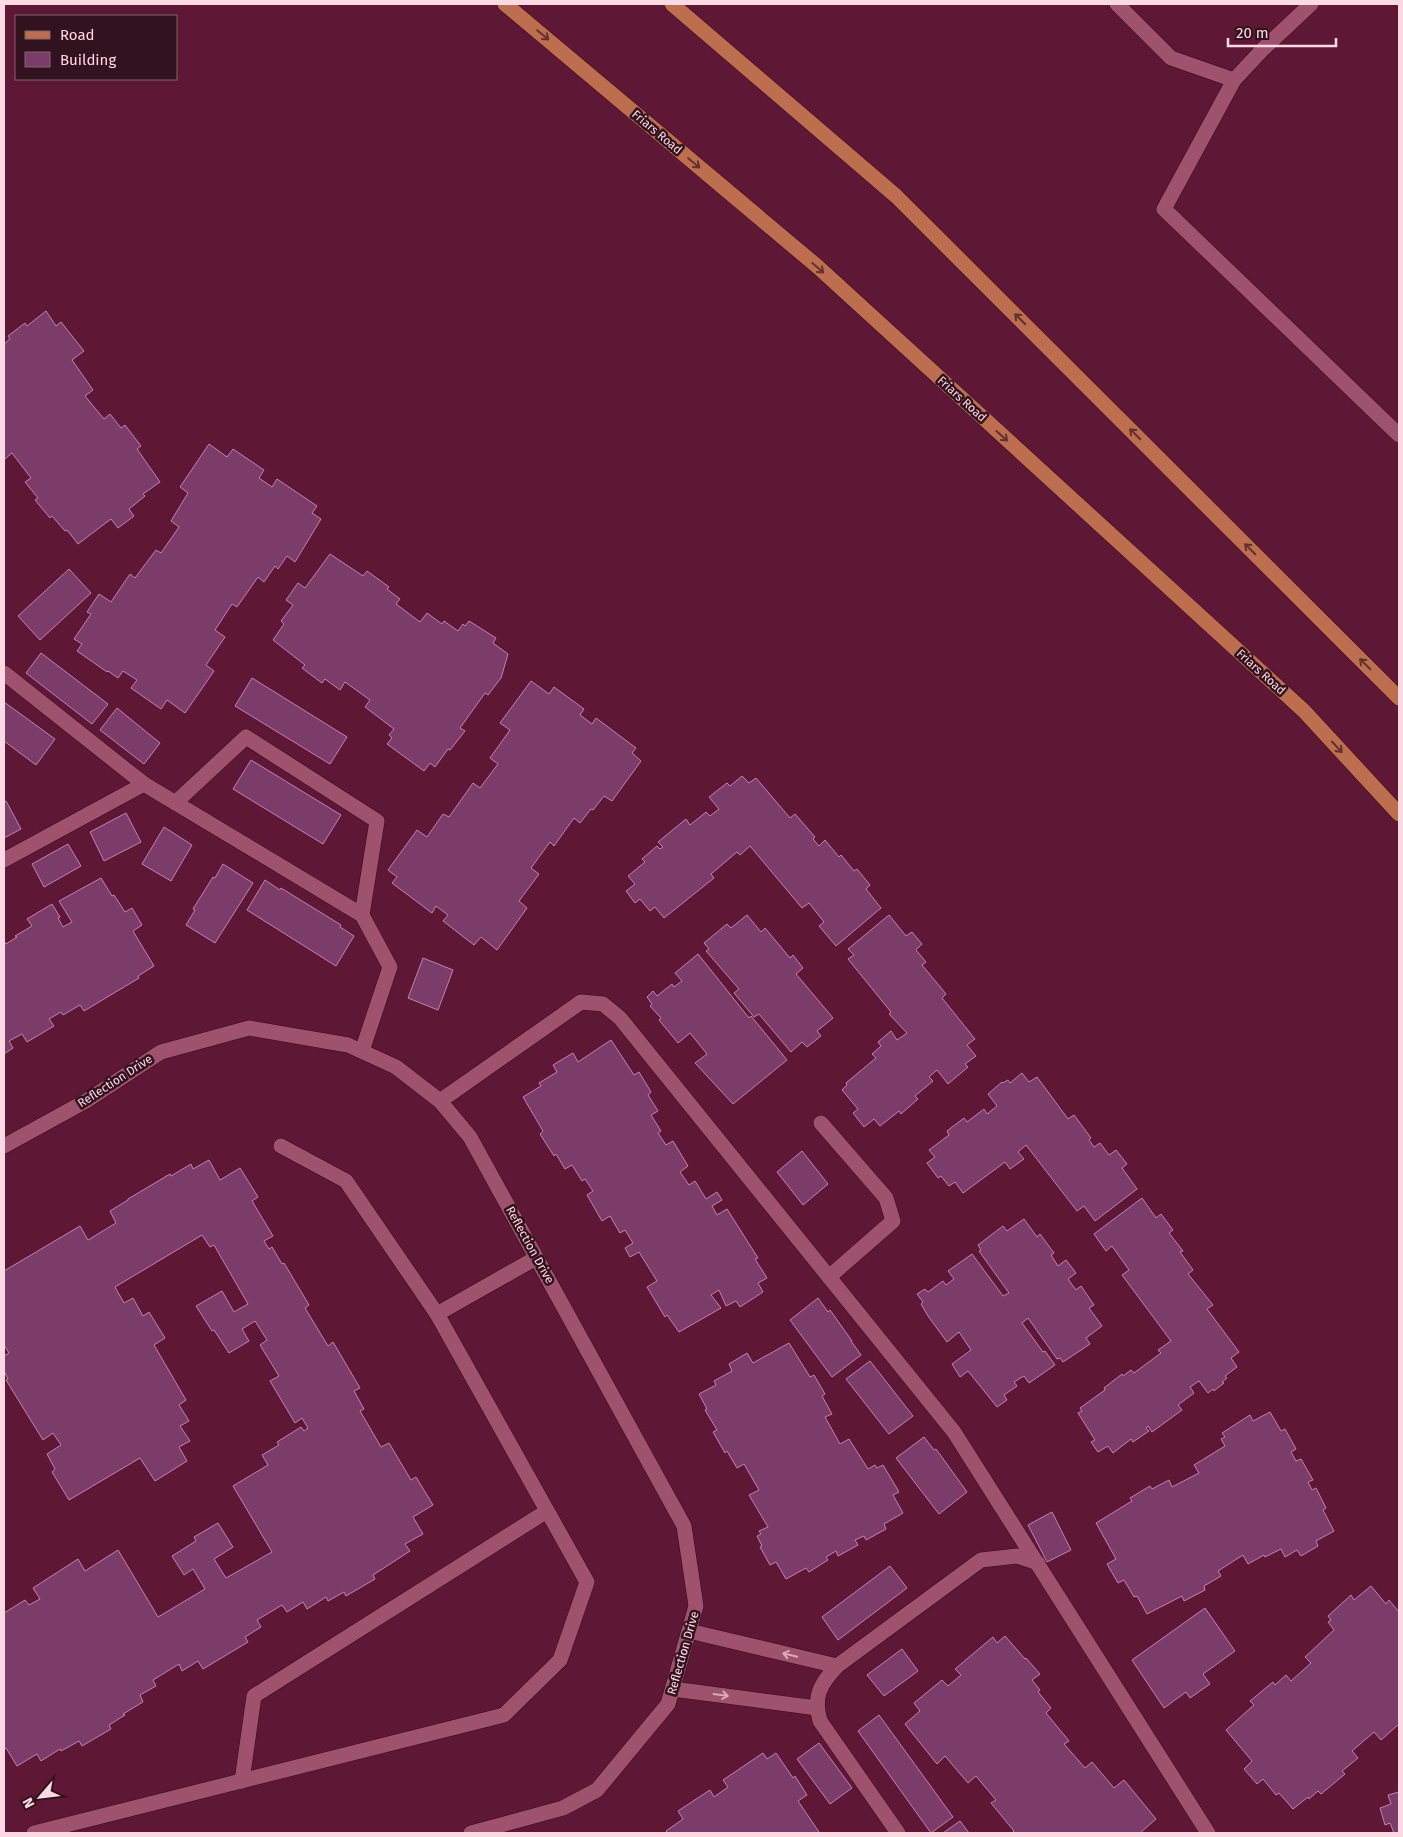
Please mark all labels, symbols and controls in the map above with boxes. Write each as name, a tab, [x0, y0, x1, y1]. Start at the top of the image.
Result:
legend	[15, 15, 178, 80]
scale bar	[1228, 15, 1336, 47]
text: 20 m	[1236, 24, 1269, 42]
text: Road	[60, 26, 95, 44]
one-way arrow	[536, 30, 549, 41]
text: Building	[60, 51, 116, 69]
street label: Friars Road	[629, 107, 685, 157]
one-way arrow	[687, 157, 700, 168]
one-way arrow	[811, 262, 824, 273]
one-way arrow	[1014, 313, 1026, 326]
street label: Friars Road	[935, 373, 989, 425]
one-way arrow	[1129, 428, 1141, 440]
one-way arrow	[996, 430, 1009, 442]
one-way arrow	[1244, 543, 1256, 555]
street label: Friars Road	[1234, 646, 1288, 698]
one-way arrow	[1359, 657, 1371, 670]
one-way arrow	[1331, 740, 1343, 753]
street label: Reflection Drive	[75, 1052, 155, 1110]
street label: Reflection Drive	[503, 1204, 557, 1286]
street label: Reflection Drive	[664, 1610, 702, 1696]
one-way arrow	[782, 1650, 798, 1659]
one-way arrow	[713, 1690, 729, 1700]
north arrow	[15, 1772, 65, 1822]
text: N	[19, 1795, 39, 1811]

